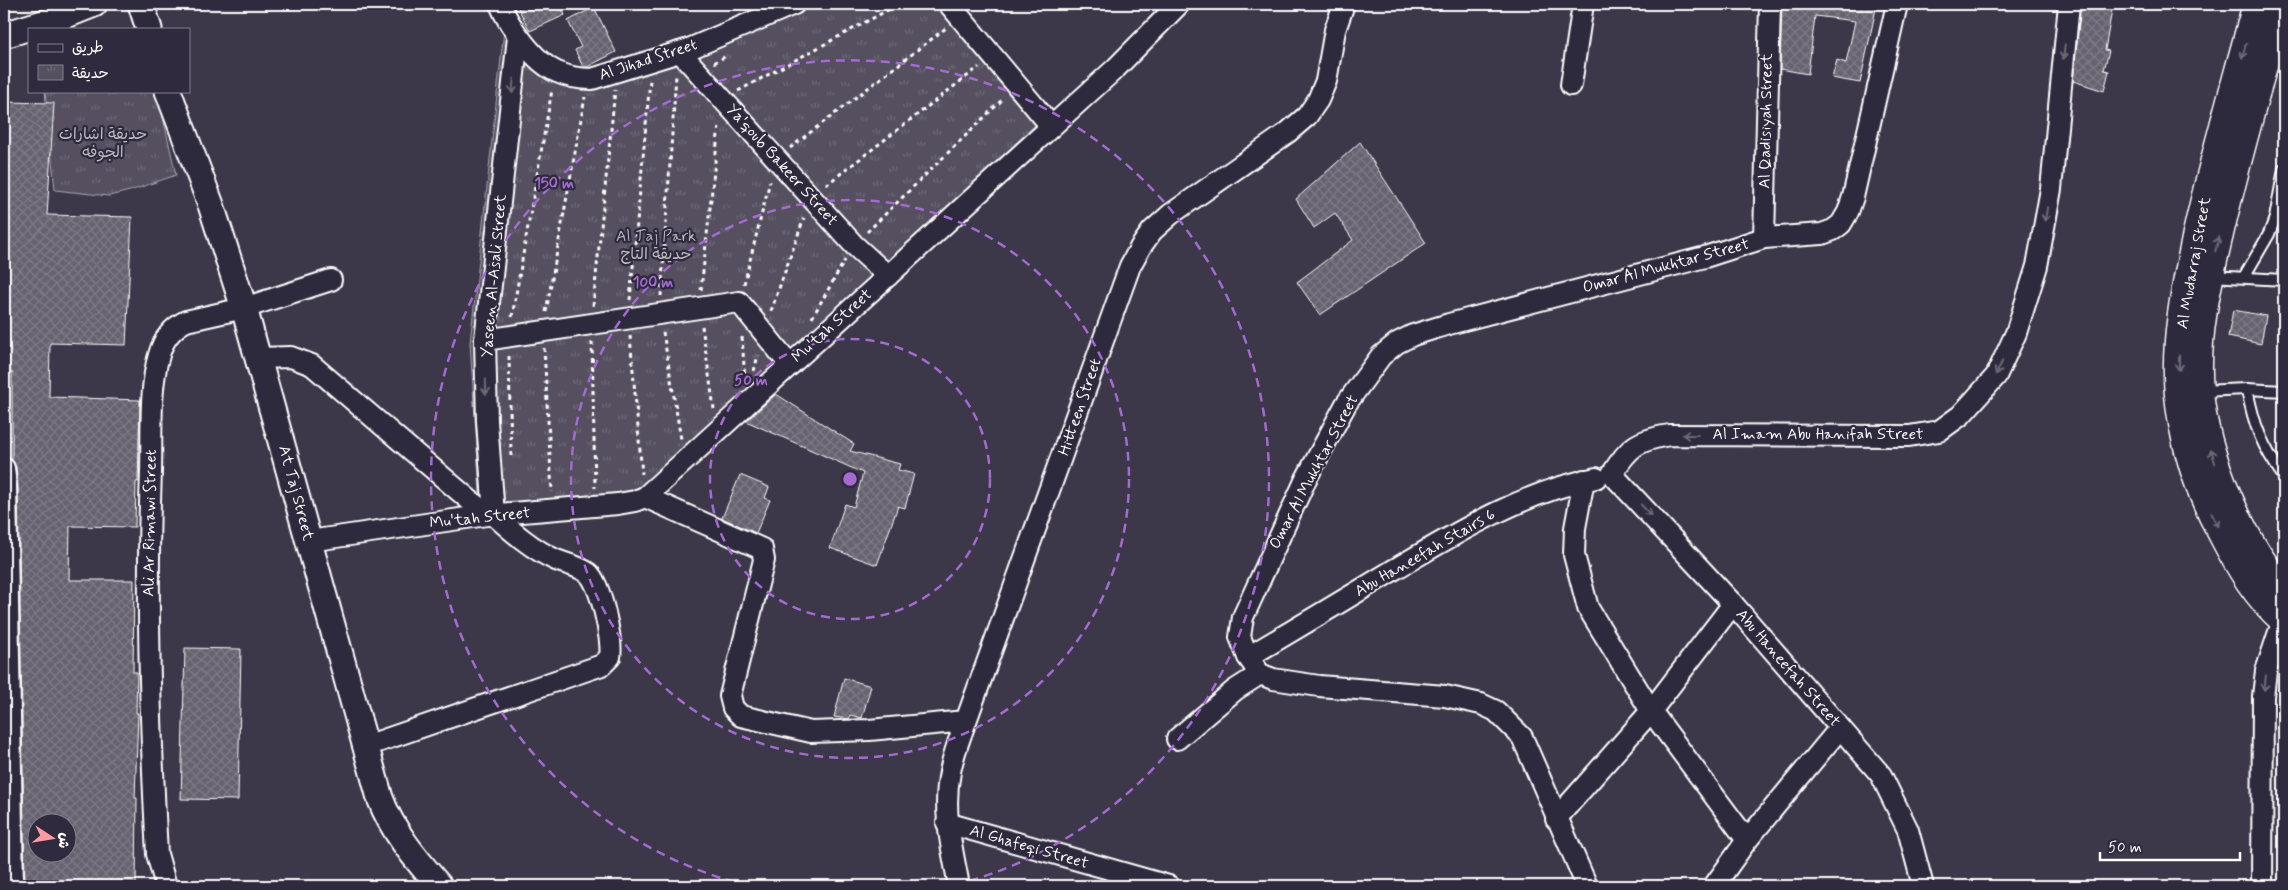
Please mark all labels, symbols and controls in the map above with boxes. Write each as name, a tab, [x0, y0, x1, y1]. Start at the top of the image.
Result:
legend	[28, 28, 190, 92]
street label: Al Jihad Street	[596, 34, 700, 86]
text: طريق	[72, 38, 104, 58]
one-way arrow	[2239, 42, 2249, 58]
one-way arrow	[2059, 44, 2069, 60]
street label: Al Qadisiyah Street	[1754, 53, 1778, 189]
text: حديقة	[72, 64, 109, 84]
one-way arrow	[508, 78, 518, 94]
street label: Ya'qoub Bakeer Street	[721, 99, 843, 231]
park label: حديقة اشارات الجوفه	[59, 124, 147, 163]
text: 150 m	[534, 174, 574, 194]
street label: Yaseen Al-Asali Street	[476, 193, 512, 358]
street label: Al Mudarraj Street	[2172, 195, 2216, 331]
one-way arrow	[2041, 205, 2051, 221]
park label: Al Taj Park حديقة التاج	[616, 226, 696, 265]
street label: Omar Al Mukhtar Street	[1580, 234, 1752, 298]
one-way arrow	[2213, 236, 2222, 252]
text: 100 m	[633, 273, 673, 293]
street label: Mu'tah Street	[787, 284, 877, 368]
one-way arrow	[2174, 355, 2184, 371]
street label: Hitteen Street	[1054, 356, 1106, 458]
one-way arrow	[1994, 361, 2004, 376]
text: 50 m	[734, 371, 768, 391]
one-way arrow	[481, 378, 491, 395]
street label: Omar Al Mukhtar Street	[1264, 391, 1364, 553]
street label: Al Imam Abu Hanifah Street	[1712, 424, 1924, 445]
one-way arrow	[1682, 430, 1698, 440]
street label: At Taj Street	[273, 443, 319, 543]
one-way arrow	[2208, 448, 2218, 464]
street label: Ali Ar Rimawi Street	[138, 449, 162, 597]
centre of rings	[841, 470, 859, 488]
street label: Mu'tah Street	[429, 502, 532, 534]
street label: Abu Haneefah Stairs 6	[1351, 504, 1499, 602]
one-way arrow	[1640, 504, 1652, 516]
one-way arrow	[2211, 512, 2220, 527]
street label: Abu Haneefah Street	[1731, 605, 1845, 732]
one-way arrow	[2260, 675, 2270, 691]
north arrow	[28, 812, 78, 862]
street label: Al Ghafeqi Street	[967, 820, 1091, 874]
scale bar	[2100, 830, 2240, 862]
text: ش	[53, 831, 74, 850]
text: 50 m	[2108, 838, 2142, 858]

